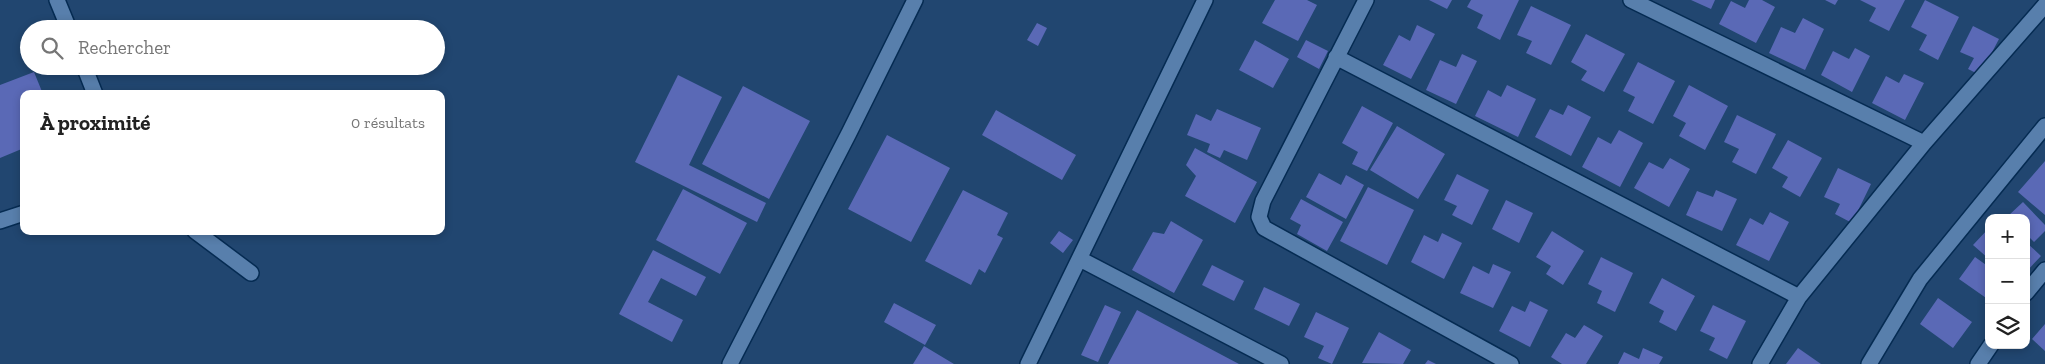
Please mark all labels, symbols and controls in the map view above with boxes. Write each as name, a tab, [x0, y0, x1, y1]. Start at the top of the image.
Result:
search box	[20, 20, 445, 75]
icon: search	[38, 34, 66, 62]
text: Rechercher	[78, 36, 171, 59]
text: À proximité	[40, 110, 150, 135]
text: 0 résultats	[351, 113, 425, 132]
map controls	[1985, 214, 2030, 349]
button: +	[1985, 214, 2030, 259]
button: −	[1985, 259, 2030, 304]
button: layers	[1985, 304, 2030, 349]

